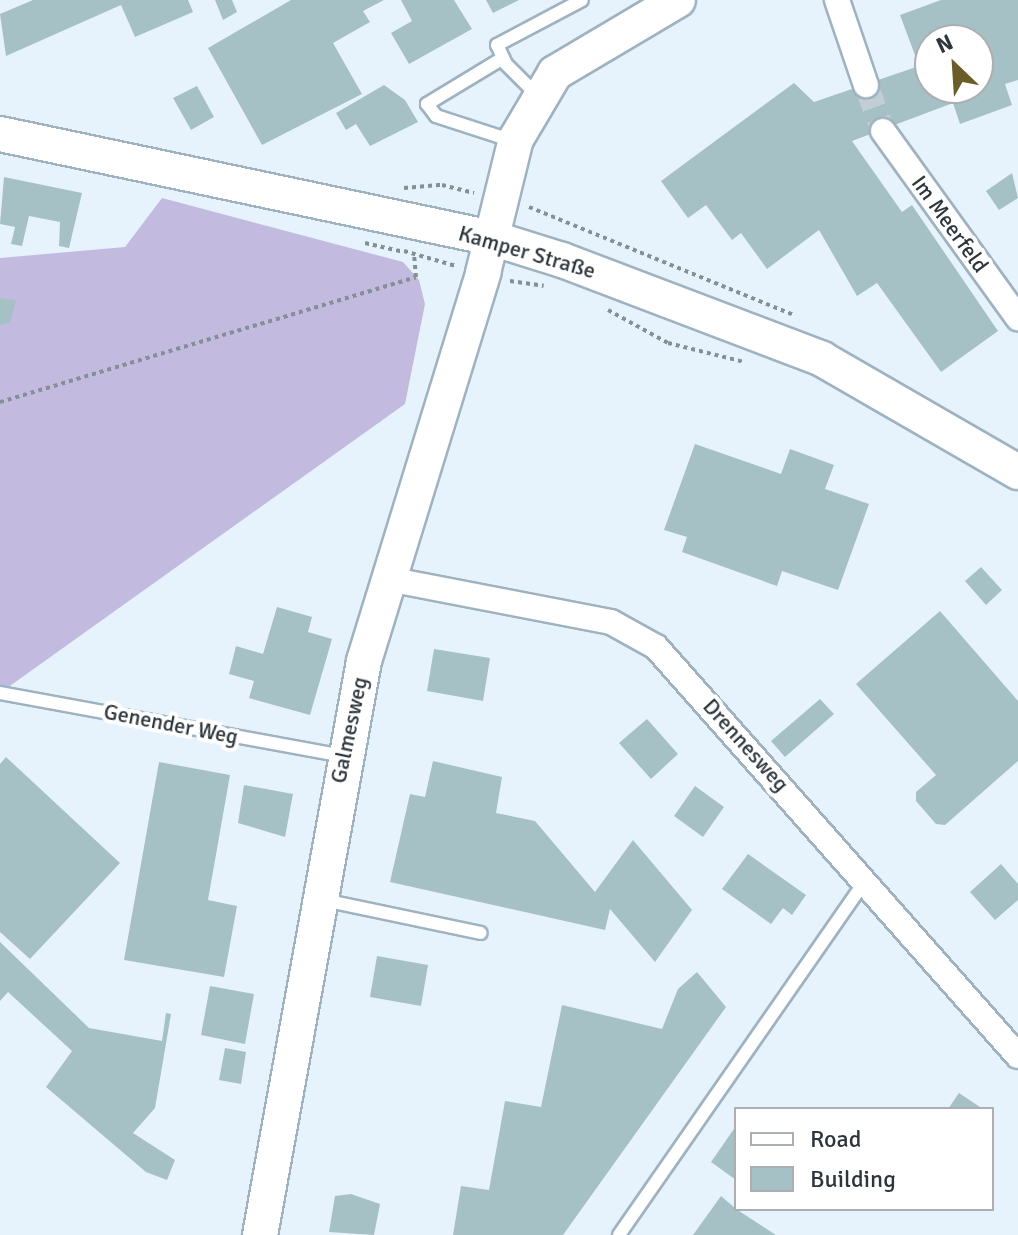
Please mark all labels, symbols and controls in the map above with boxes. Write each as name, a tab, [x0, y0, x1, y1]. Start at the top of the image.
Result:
north arrow	[914, 24, 994, 104]
text: N	[932, 28, 957, 59]
street label: Im Meerfeld	[906, 170, 994, 278]
street label: Kamper Straße	[455, 220, 599, 284]
street label: Galmesweg	[325, 674, 373, 786]
street label: Drennesweg	[697, 693, 795, 797]
street label: Genender Weg	[102, 698, 240, 750]
legend	[734, 1107, 994, 1211]
text: Road	[810, 1124, 861, 1154]
text: Building	[810, 1164, 896, 1194]

